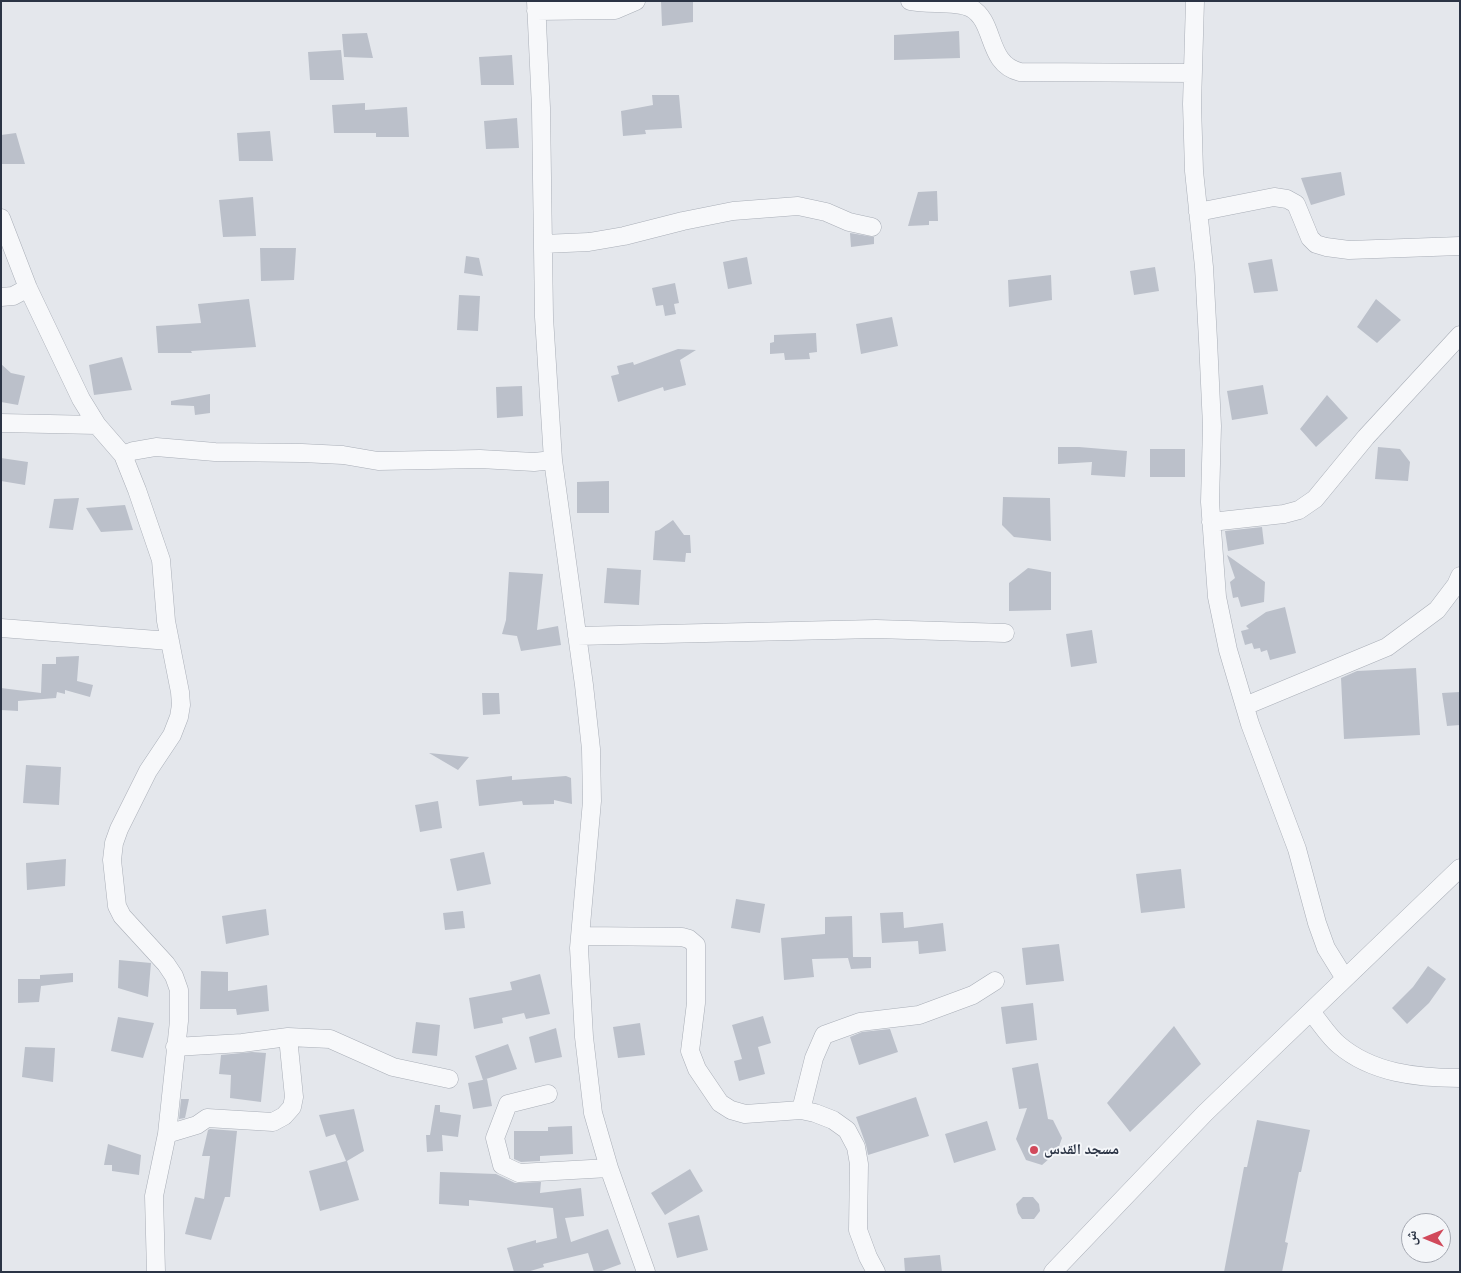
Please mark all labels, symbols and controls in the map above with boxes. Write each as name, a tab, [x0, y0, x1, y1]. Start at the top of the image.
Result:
place label: مسجد القدس	[1044, 1141, 1119, 1159]
marker: مسجد القدس	[1028, 1144, 1040, 1156]
north arrow	[1401, 1213, 1451, 1263]
text: ش	[1403, 1231, 1420, 1245]

